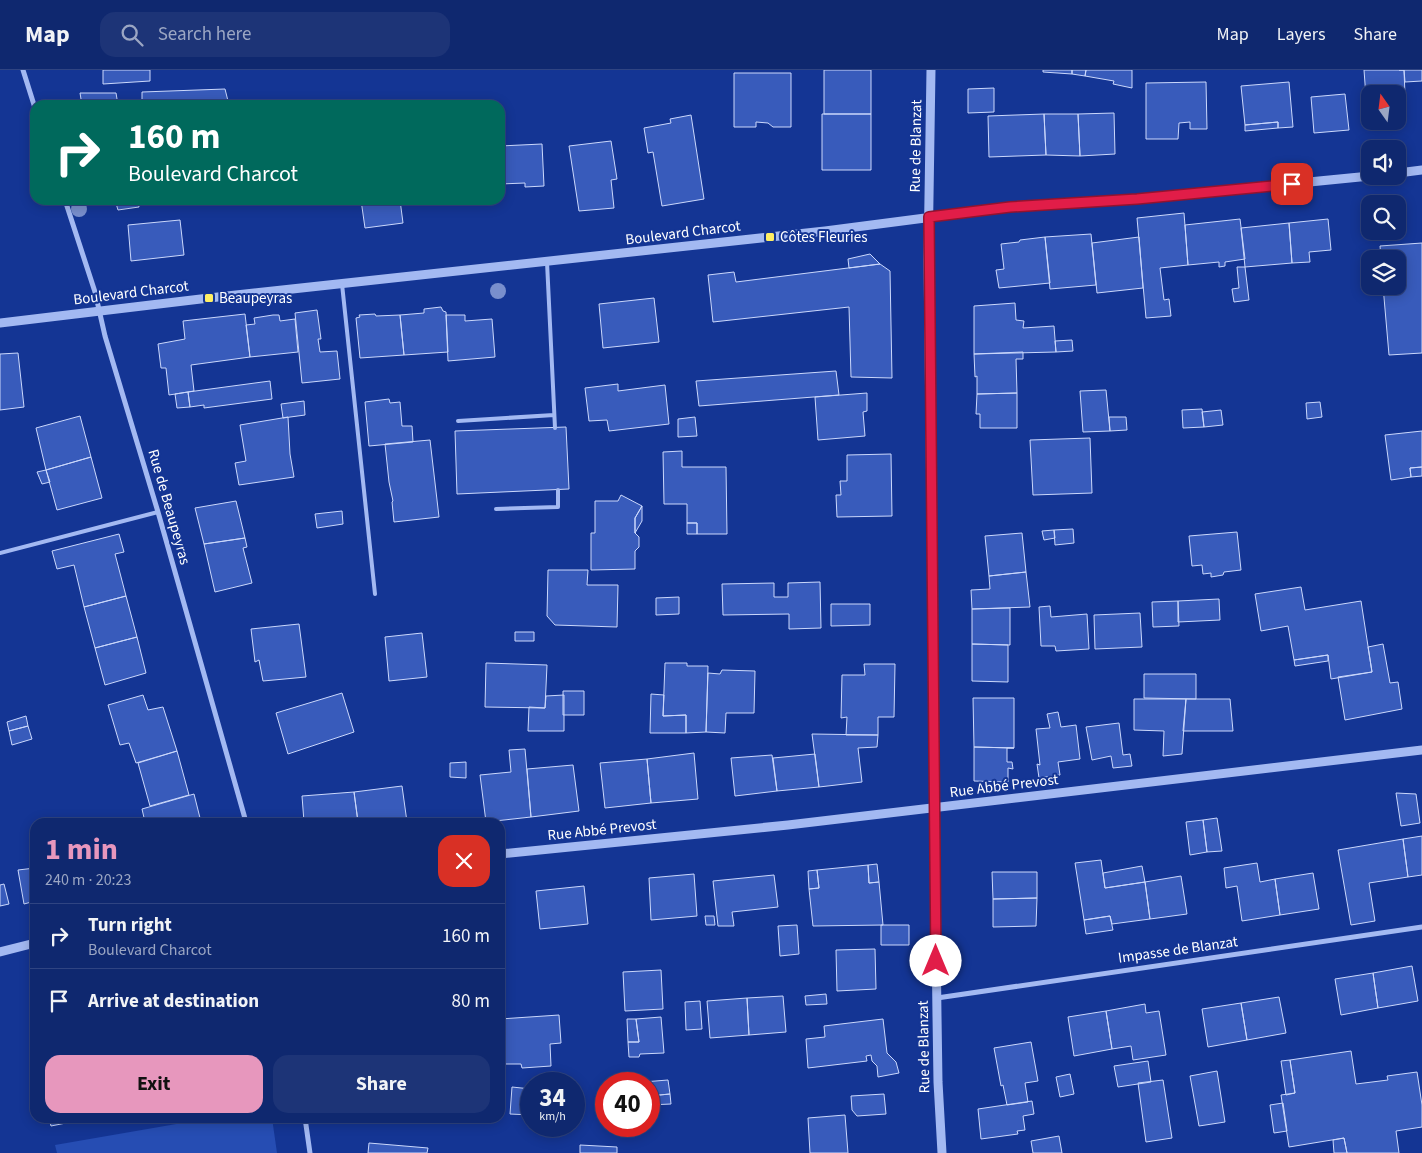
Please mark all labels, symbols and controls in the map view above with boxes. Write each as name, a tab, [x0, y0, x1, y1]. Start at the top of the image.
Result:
search box	[100, 12, 450, 57]
text: Map	[25, 17, 70, 52]
icon: search	[118, 21, 146, 49]
text: Search here	[158, 21, 251, 48]
text: Map	[1217, 22, 1249, 47]
text: Layers	[1277, 22, 1326, 47]
text: Share	[1354, 22, 1397, 47]
north arrow	[1361, 85, 1406, 130]
map controls	[1361, 85, 1406, 295]
street label: Rue de Blanzat	[905, 99, 927, 193]
text: 160 m	[128, 112, 220, 162]
icon: right	[45, 120, 110, 185]
button: sound	[1361, 140, 1406, 185]
text: Boulevard Charcot	[128, 158, 298, 190]
pin	[1271, 163, 1313, 205]
icon: arrive	[1278, 170, 1306, 198]
button: search	[1361, 195, 1406, 240]
street label: Boulevard Charcot	[624, 216, 742, 250]
place label: Côtes Fleuries	[780, 227, 867, 248]
marker: Côtes Fleuries	[764, 231, 776, 243]
button: layers	[1361, 250, 1406, 295]
street label: Boulevard Charcot	[72, 276, 190, 310]
place label: Beaupeyras	[219, 288, 292, 309]
marker: Beaupeyras	[203, 292, 215, 304]
street label: Rue de Beaupeyras	[142, 447, 196, 567]
street label: Rue Abbé Prevost	[948, 769, 1060, 803]
street label: Rue Abbé Prevost	[546, 814, 658, 846]
text: 1 min	[45, 828, 118, 871]
button: close	[438, 835, 490, 887]
text: 240 m · 20:23	[45, 869, 132, 891]
text: Turn right	[88, 912, 172, 939]
icon: right	[45, 922, 73, 950]
text: 160 m	[442, 923, 490, 950]
street label: Impasse de Blanzat	[1117, 931, 1239, 969]
position arrow	[909, 934, 961, 986]
text: Boulevard Charcot	[88, 939, 212, 961]
icon: arrive	[45, 987, 73, 1015]
text: Arrive at destination	[88, 988, 259, 1015]
text: 80 m	[452, 988, 490, 1015]
street label: Rue de Blanzat	[913, 1000, 935, 1094]
button: Exit	[45, 1055, 263, 1113]
button: Share	[273, 1055, 490, 1113]
speed limit sign: 40	[595, 1072, 660, 1137]
text: 34	[539, 1080, 566, 1116]
text: km/h	[539, 1108, 566, 1125]

